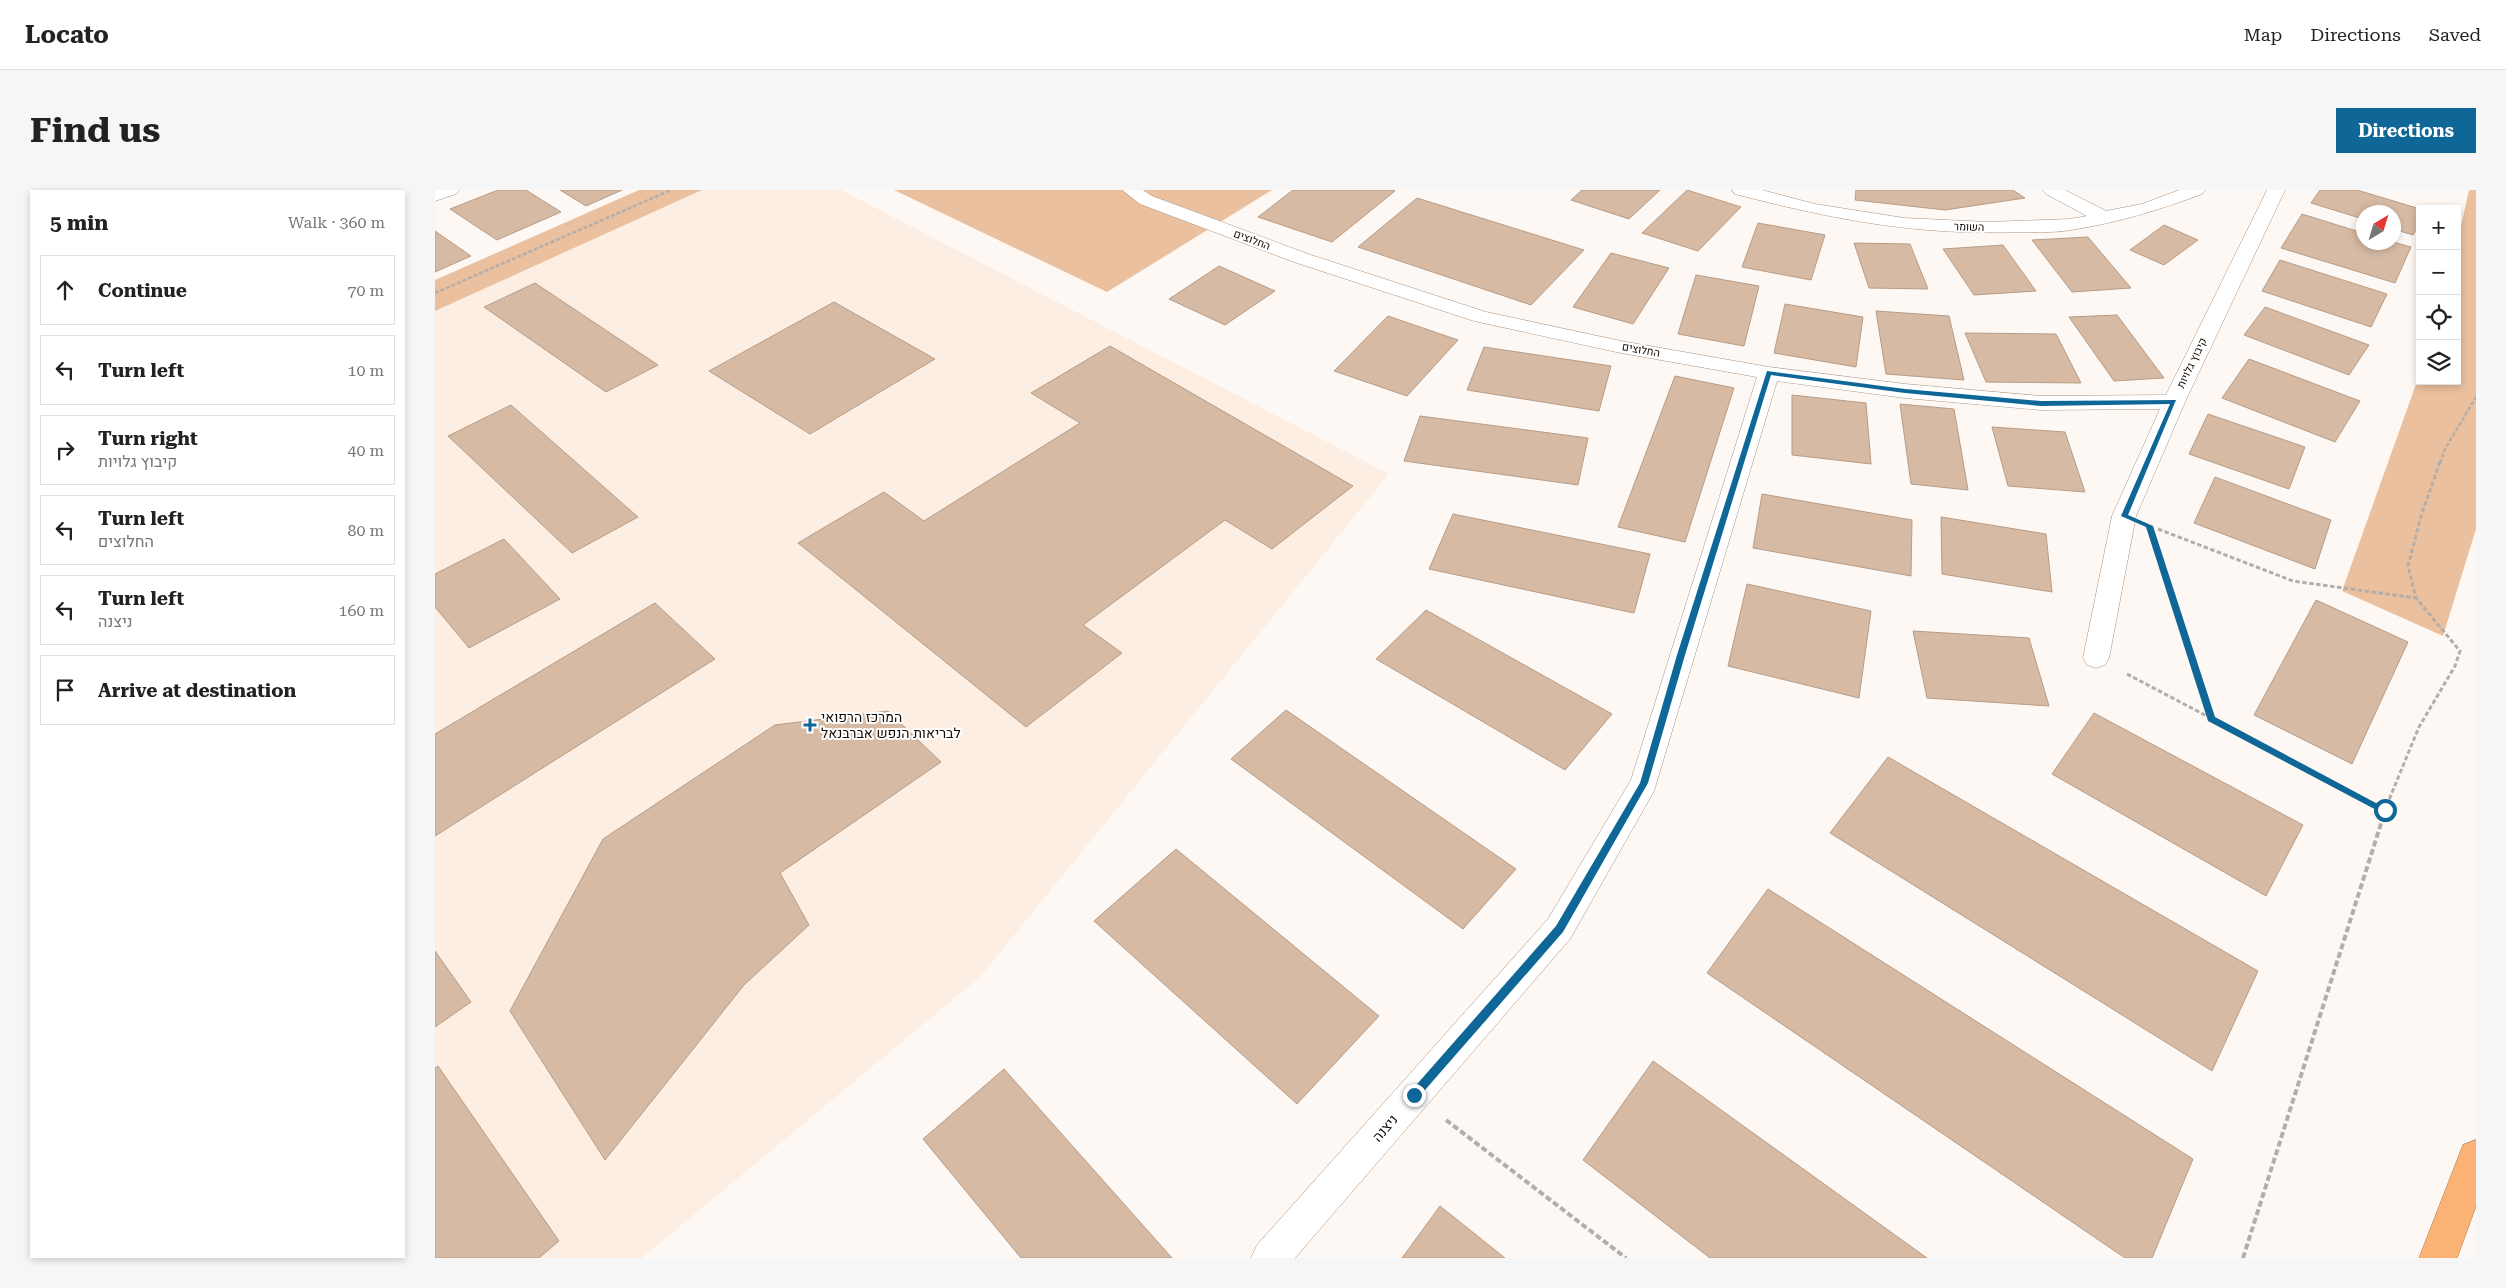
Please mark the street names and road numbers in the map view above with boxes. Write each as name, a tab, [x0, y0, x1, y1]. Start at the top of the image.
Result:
street label: השומר	[1953, 220, 1985, 234]
street label: החלוצים	[1232, 227, 1272, 253]
street label: קיבוץ גלויות	[2174, 336, 2210, 390]
street label: החלוצים	[1621, 340, 1661, 360]
street label: ניצנה	[1369, 1111, 1401, 1145]

